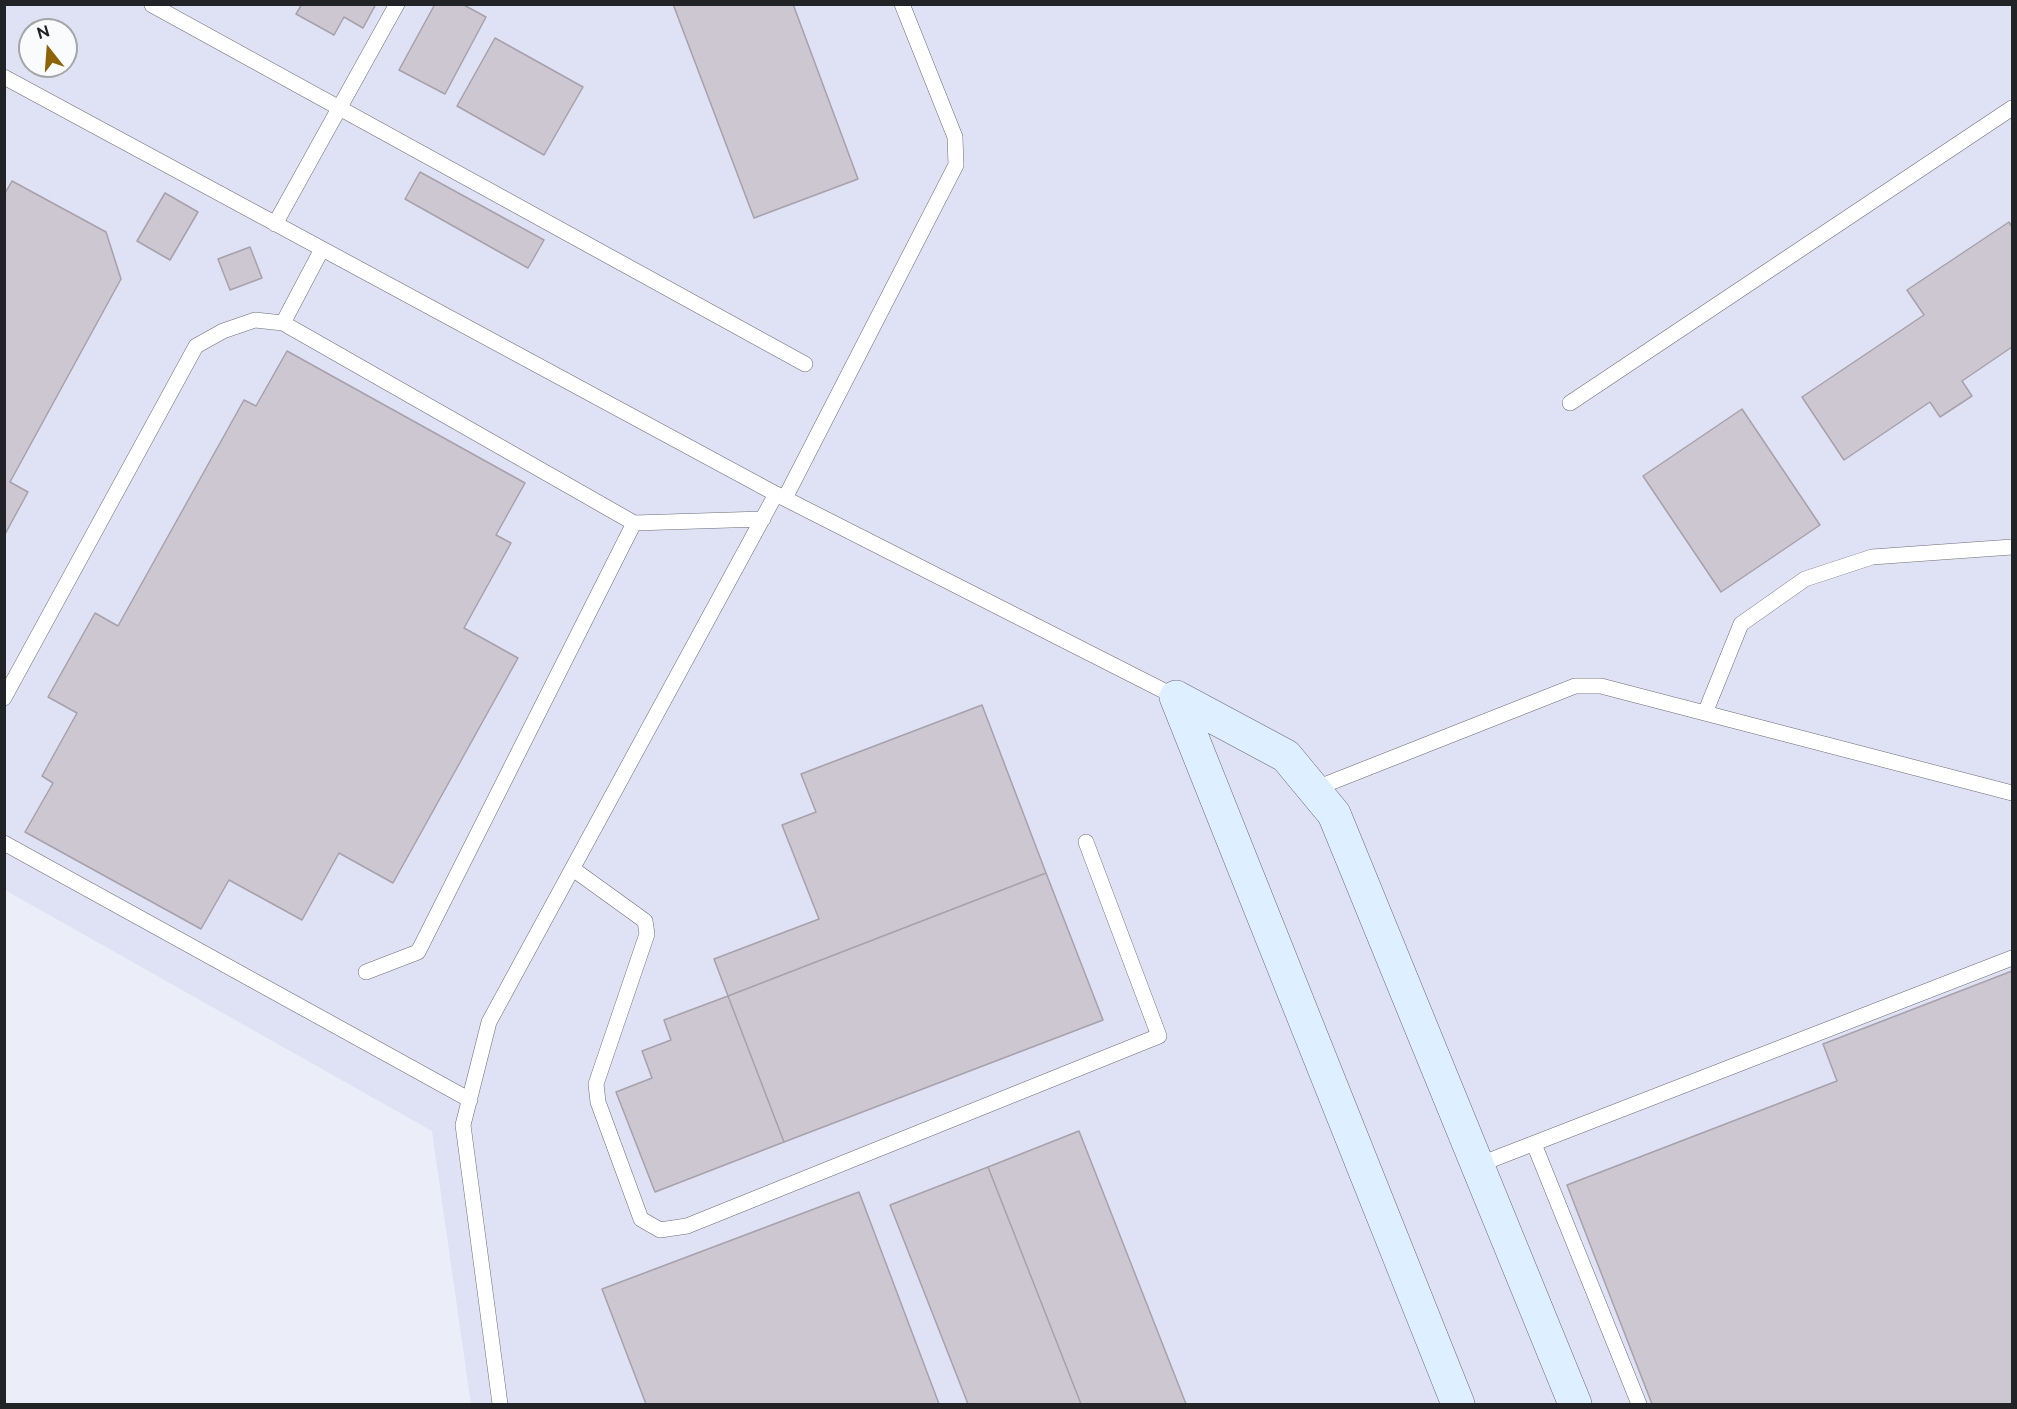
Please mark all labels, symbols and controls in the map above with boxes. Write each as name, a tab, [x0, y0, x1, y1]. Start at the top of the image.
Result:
north arrow	[18, 18, 78, 78]
text: N	[35, 21, 52, 43]

